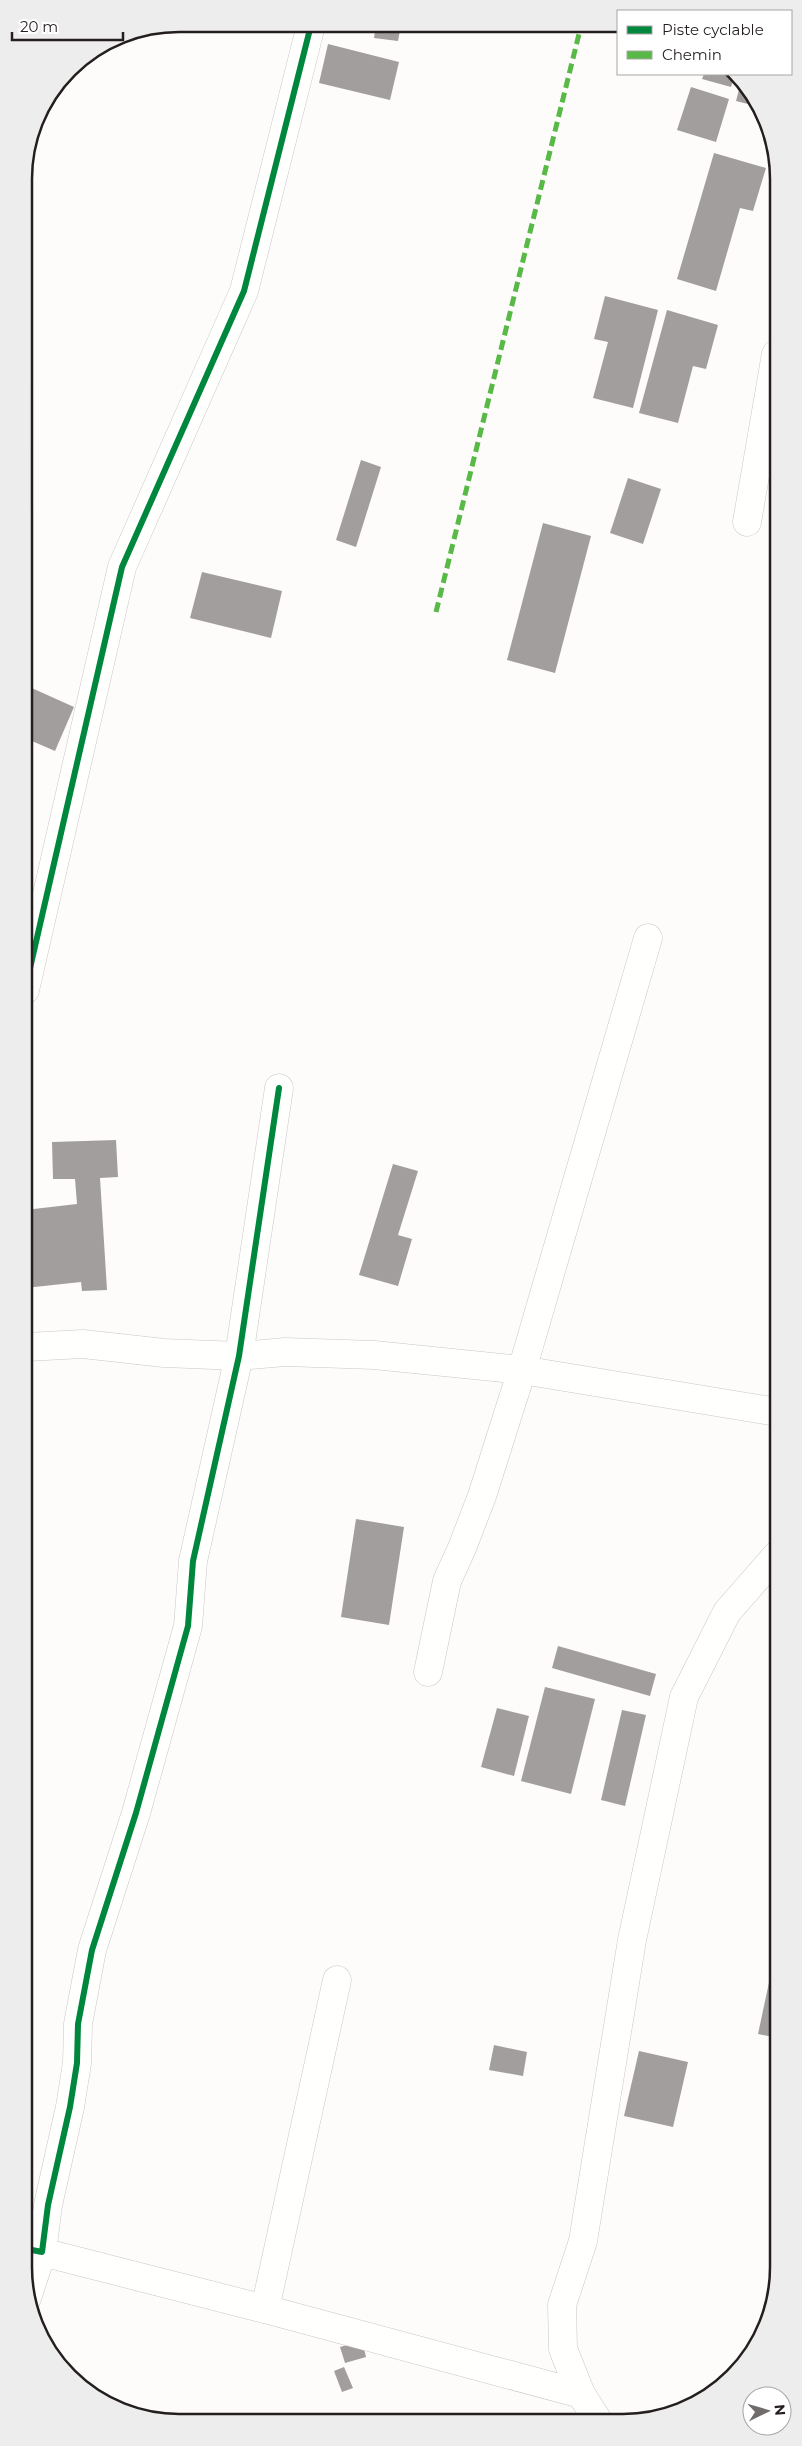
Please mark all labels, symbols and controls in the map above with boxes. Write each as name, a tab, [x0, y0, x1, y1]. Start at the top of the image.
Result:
scale bar	[12, 10, 124, 42]
legend	[617, 10, 792, 75]
text: 20 m	[20, 17, 58, 36]
text: Piste cyclable	[662, 20, 764, 39]
text: Chemin	[662, 45, 722, 64]
north arrow	[742, 2386, 792, 2436]
text: N	[770, 2403, 789, 2416]

